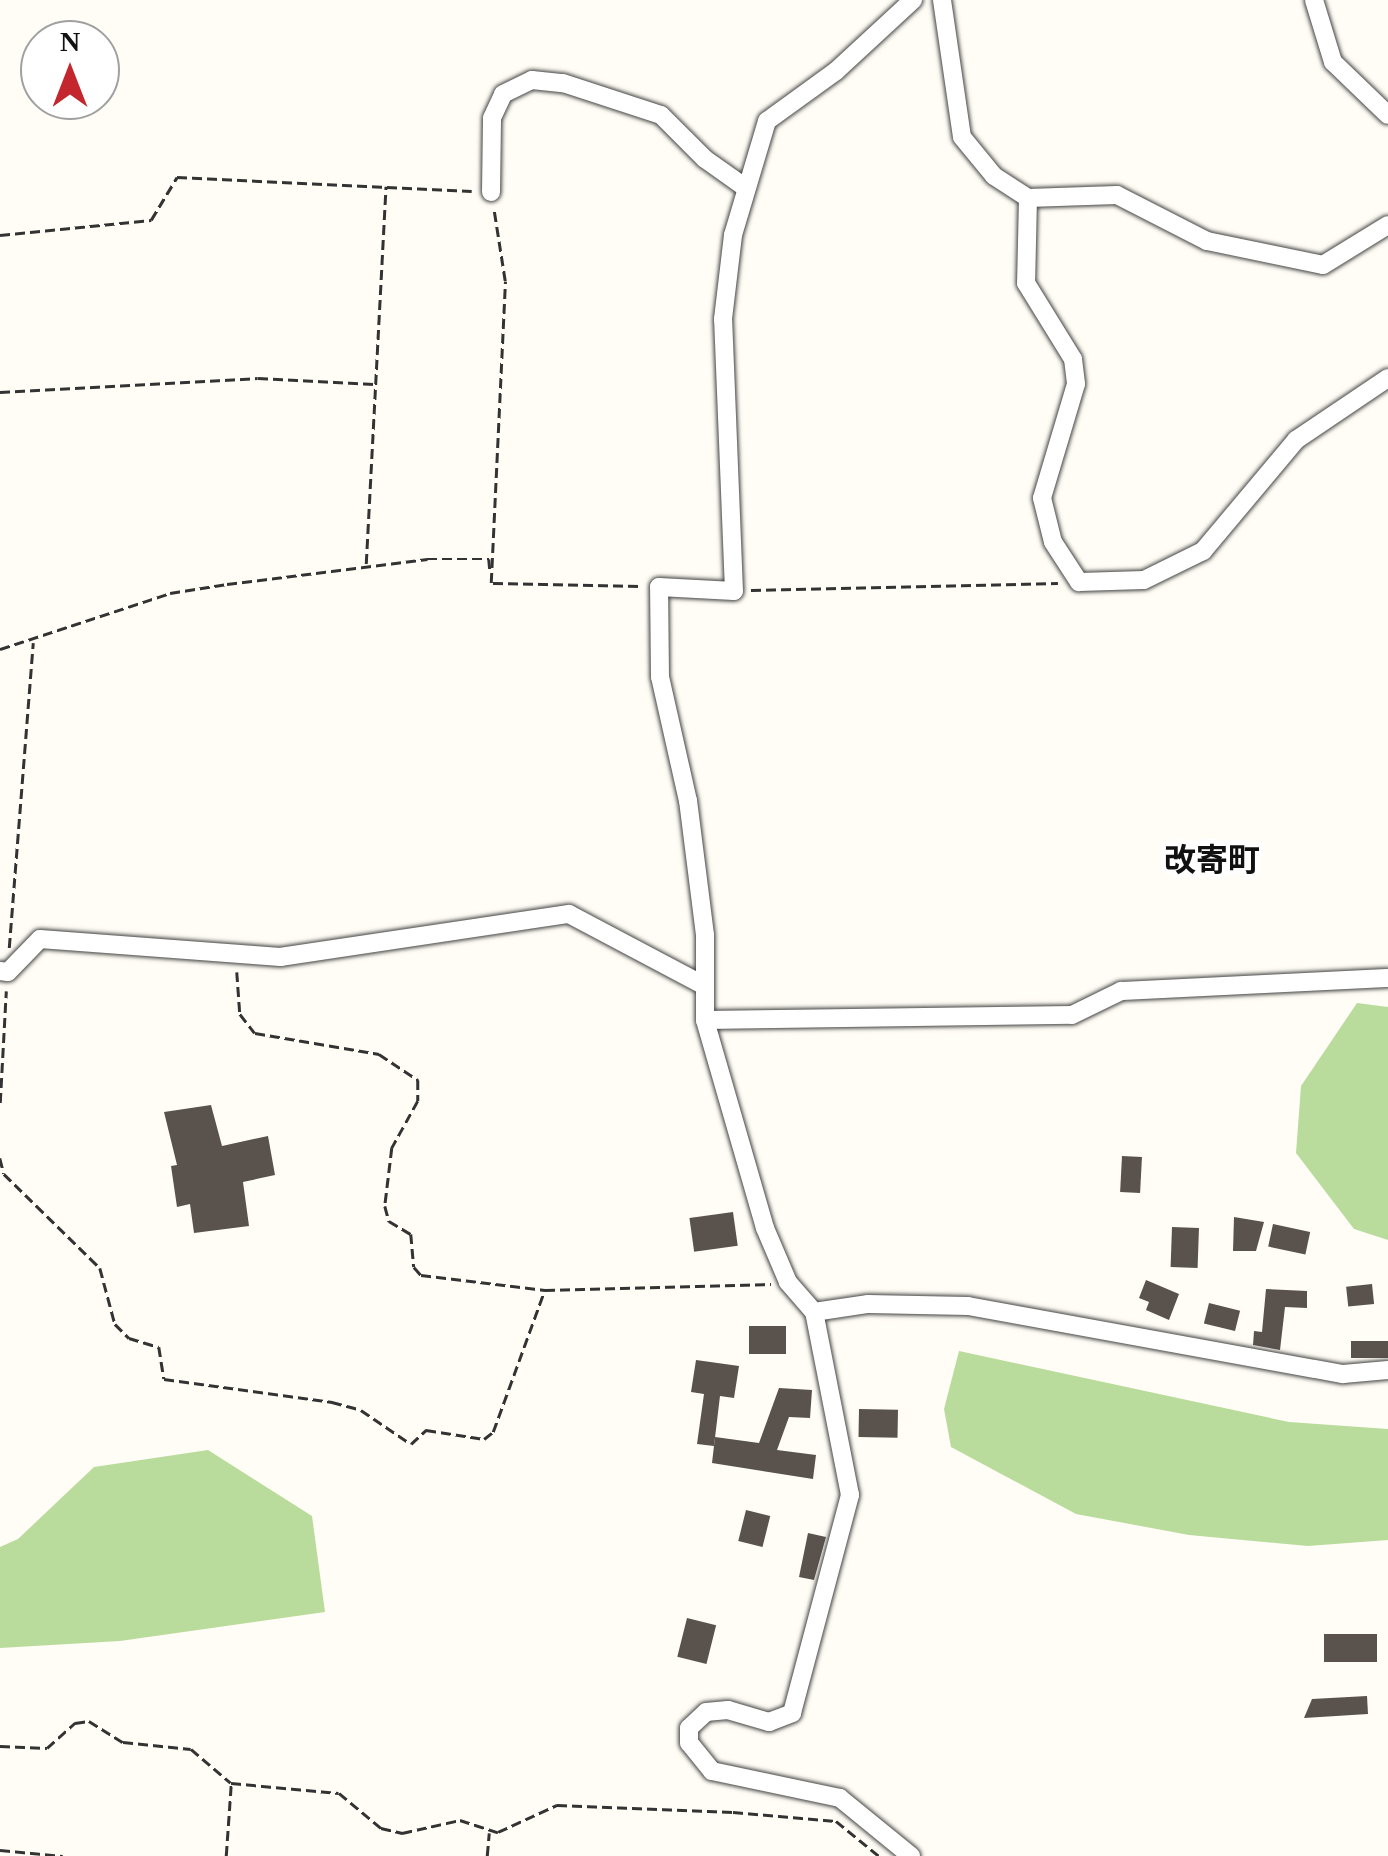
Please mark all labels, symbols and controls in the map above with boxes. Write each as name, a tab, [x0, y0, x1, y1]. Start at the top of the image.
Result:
north arrow	[20, 20, 120, 120]
text: N	[60, 26, 80, 57]
district label: 改寄町	[1164, 841, 1260, 879]

